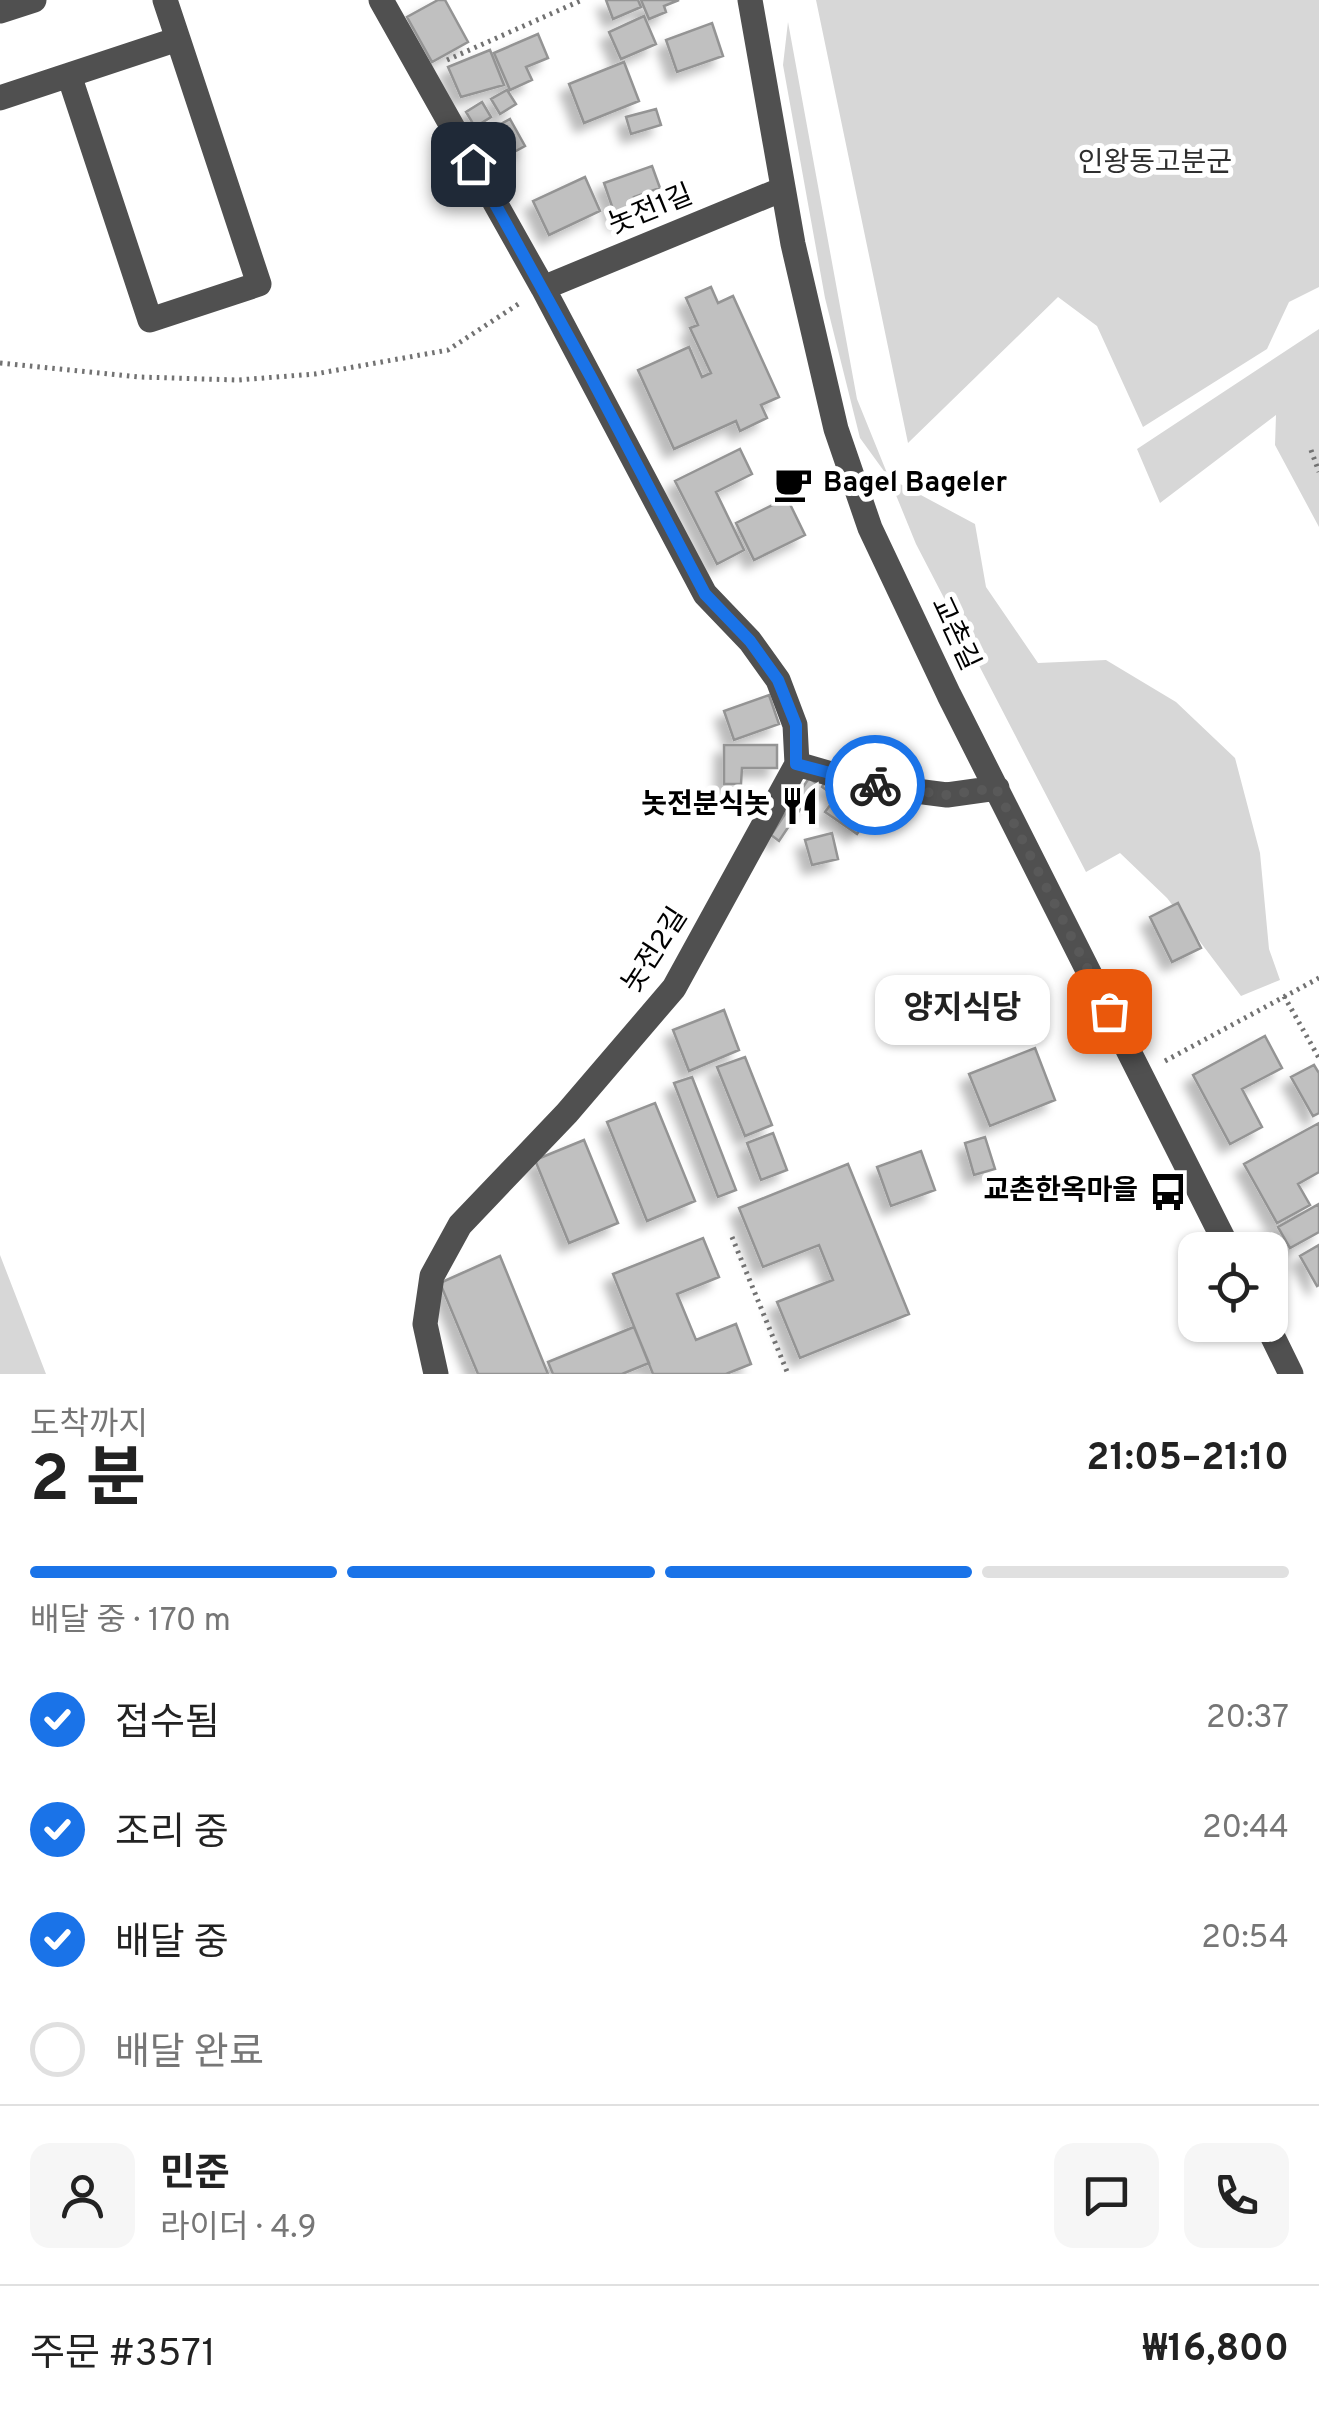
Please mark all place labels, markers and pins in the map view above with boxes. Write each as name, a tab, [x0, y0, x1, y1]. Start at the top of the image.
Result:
pin	[431, 122, 516, 207]
cafe icon: Bagel Bageler	[772, 463, 814, 505]
place label: Bagel Bageler	[823, 466, 1008, 502]
restaurant icon: 놋전분식놋	[779, 785, 821, 827]
place label: 놋전분식놋	[641, 788, 770, 824]
pin	[1067, 969, 1152, 1054]
callout: 양지식당	[874, 976, 1049, 1046]
bus stop icon: 교촌한옥마을	[1147, 1171, 1189, 1213]
place label: 교촌한옥마을	[983, 1174, 1138, 1210]

